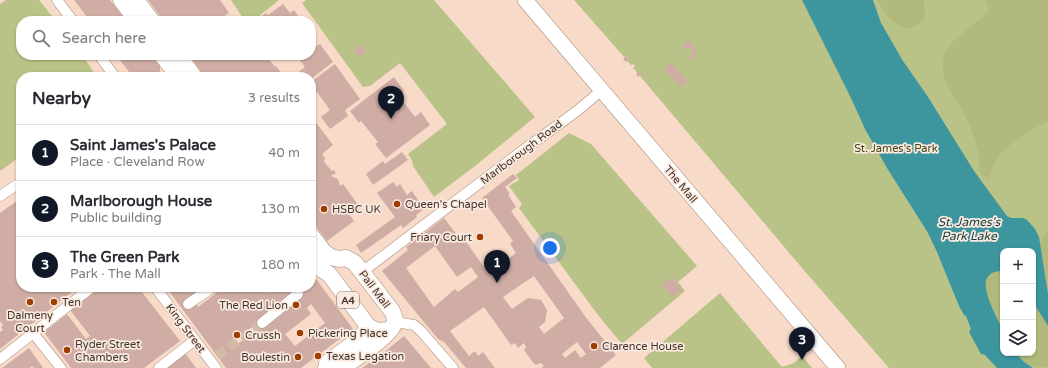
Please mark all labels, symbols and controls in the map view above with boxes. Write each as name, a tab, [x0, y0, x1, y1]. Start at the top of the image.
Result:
search box	[16, 16, 316, 60]
icon: search	[30, 27, 52, 49]
text: Search here	[62, 29, 146, 47]
pin: 2	[378, 86, 404, 119]
text: Nearby	[32, 88, 91, 109]
text: 3 results	[248, 90, 300, 106]
street label: Marlborough Road	[478, 117, 565, 187]
text: Saint James's Palace	[70, 136, 216, 154]
park label: St. James's Park	[854, 142, 938, 155]
text: 1	[41, 145, 49, 161]
text: 40 m	[268, 145, 300, 161]
text: Place · Cleveland Row	[70, 154, 205, 170]
street label: The Mall	[661, 163, 700, 206]
text: Marlborough House	[70, 192, 212, 210]
place label: Queen's Chapel	[405, 198, 487, 211]
marker: Queen's Chapel	[392, 199, 402, 209]
text: 2	[41, 201, 49, 217]
text: 130 m	[260, 201, 300, 217]
place label: HSBC UK	[332, 203, 382, 216]
marker: HSBC UK	[319, 204, 329, 214]
text: Public building	[70, 210, 162, 226]
water label: St. James's Park Lake	[938, 215, 1001, 243]
place label: Friary Court	[410, 231, 472, 244]
marker: Friary Court	[475, 232, 485, 242]
your location	[540, 238, 560, 258]
text: The Green Park	[70, 248, 180, 266]
map controls	[1000, 248, 1036, 356]
button: +	[1000, 248, 1036, 284]
pin: 1	[484, 250, 510, 283]
text: 3	[41, 257, 49, 273]
text: 180 m	[260, 257, 300, 273]
text: Park · The Mall	[70, 266, 161, 282]
street label: Pall Mall	[356, 268, 393, 311]
button: −	[1000, 284, 1036, 320]
road number: A4	[337, 292, 359, 308]
place label: Ten	[62, 296, 81, 309]
marker: Dalmeny Court	[25, 297, 35, 307]
marker: Ten	[49, 297, 59, 307]
place label: The Red Lion	[219, 299, 288, 312]
marker: The Red Lion	[291, 300, 301, 310]
street label: King Street	[163, 301, 208, 355]
place label: Dalmeny Court	[7, 309, 53, 335]
button: layers	[1000, 320, 1036, 356]
place label: Pickering Place	[308, 327, 388, 340]
pin: 3	[789, 327, 815, 360]
marker: Pickering Place	[295, 328, 305, 338]
place label: Crussh	[245, 329, 281, 342]
marker: Crussh	[232, 330, 242, 340]
place label: Ryder Street Chambers	[75, 338, 140, 364]
place label: Clarence House	[602, 340, 684, 353]
marker: Clarence House	[589, 341, 599, 351]
marker: Ryder Street Chambers	[62, 345, 72, 355]
place label: Texas Legation	[326, 350, 404, 363]
place label: Boulestin	[241, 351, 290, 364]
marker: Texas Legation	[313, 351, 323, 361]
marker: Boulestin	[293, 352, 303, 362]

